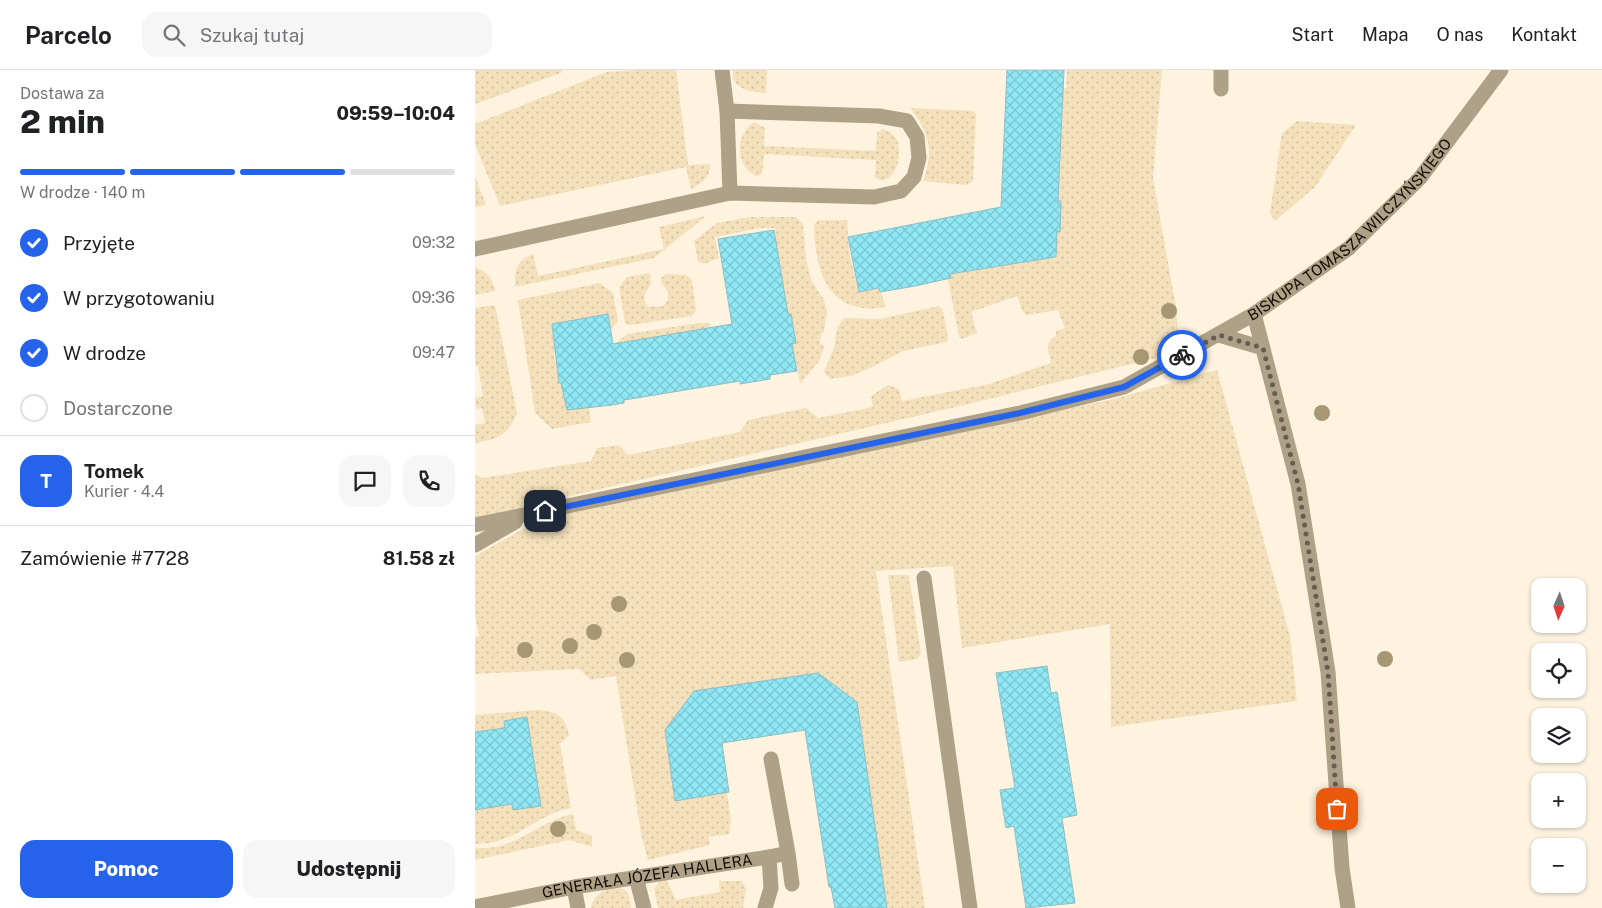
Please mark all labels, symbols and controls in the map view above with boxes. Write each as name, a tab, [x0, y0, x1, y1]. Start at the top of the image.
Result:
search box	[142, 12, 492, 57]
text: Parcelo	[25, 21, 112, 49]
icon: search	[160, 21, 188, 49]
text: Szukaj tutaj	[200, 24, 304, 46]
text: Start	[1292, 24, 1334, 45]
text: Mapa	[1362, 24, 1408, 45]
text: O nas	[1436, 24, 1483, 45]
text: Kontakt	[1511, 24, 1577, 45]
text: Dostawa za	[20, 84, 104, 103]
text: 09:59–10:04	[336, 102, 455, 124]
text: 2 min	[20, 103, 105, 140]
street label: BISKUPA TOMASZA WILCZYŃSKIEGO	[1245, 135, 1455, 324]
text: W drodze · 140 m	[20, 183, 145, 202]
icon: check	[20, 229, 48, 257]
text: Przyjęte	[63, 232, 135, 254]
text: 09:32	[412, 233, 455, 252]
icon: check	[20, 284, 48, 312]
text: W przygotowaniu	[63, 287, 215, 309]
text: 09:36	[412, 288, 455, 307]
courier	[1157, 330, 1207, 380]
icon: check	[20, 339, 48, 367]
icon: bike	[1168, 341, 1196, 369]
text: W drodze	[63, 342, 146, 364]
text: 09:47	[412, 343, 455, 362]
text: Dostarczone	[63, 397, 173, 419]
button: chat	[339, 455, 391, 507]
button: phone	[403, 455, 455, 507]
text: Tomek	[84, 460, 144, 482]
text: T	[40, 470, 52, 492]
text: Kurier · 4.4	[84, 482, 164, 501]
pin	[524, 490, 566, 532]
icon: home	[531, 497, 559, 525]
text: Zamówienie #7728	[20, 547, 189, 569]
text: 81.58 zł	[383, 547, 455, 569]
north arrow	[1531, 578, 1586, 632]
map controls	[1531, 578, 1586, 893]
button: locate	[1531, 643, 1586, 698]
button: layers	[1531, 708, 1586, 763]
button: +	[1531, 773, 1586, 828]
pin	[1316, 788, 1358, 830]
icon: bag	[1323, 795, 1351, 823]
button: −	[1531, 838, 1586, 893]
button: Pomoc	[20, 840, 233, 898]
button: Udostępnij	[243, 840, 455, 898]
street label: GENERAŁA JÓZEFA HALLERA	[541, 851, 754, 901]

